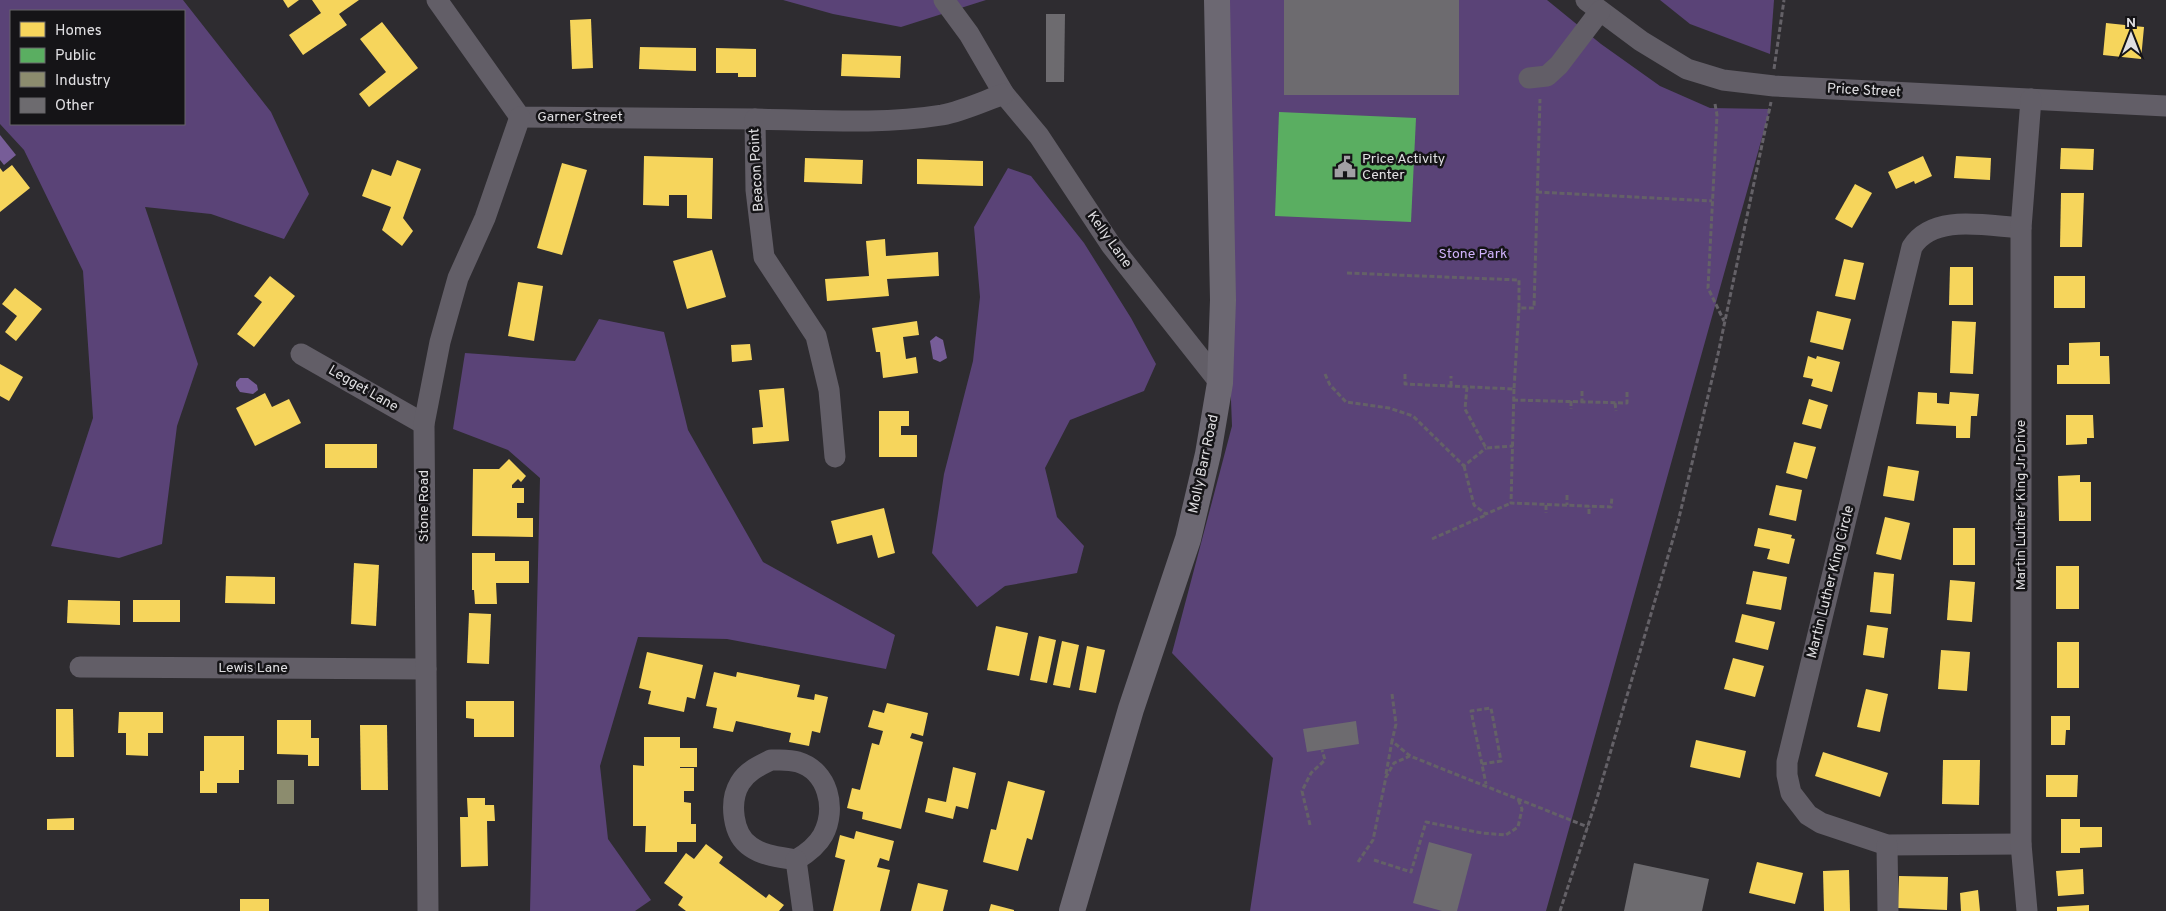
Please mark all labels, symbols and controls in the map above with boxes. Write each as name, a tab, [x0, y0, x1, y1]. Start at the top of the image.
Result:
legend	[10, 10, 185, 125]
north arrow	[2106, 10, 2156, 60]
text: N	[2126, 15, 2136, 32]
text: Homes	[55, 22, 102, 41]
text: Public	[55, 47, 96, 66]
text: Industry	[55, 72, 111, 91]
street label: Price Street	[1826, 81, 1902, 101]
text: Other	[55, 97, 94, 116]
street label: Garner Street	[537, 109, 623, 126]
street label: Beacon Point	[746, 128, 768, 212]
place label: Price Activity Center	[1362, 151, 1445, 184]
public building icon: Price Activity Center	[1332, 154, 1358, 180]
street label: Kelly Lane	[1083, 209, 1135, 271]
park label: Stone Park	[1439, 246, 1507, 263]
street label: Legget Lane	[325, 362, 401, 416]
street label: Molly Barr Road	[1185, 413, 1223, 515]
street label: Martin Luther King Jr Drive	[2013, 420, 2030, 590]
street label: Stone Road	[416, 470, 433, 542]
street label: Martin Luther King Circle	[1804, 504, 1858, 660]
street label: Lewis Lane	[218, 660, 288, 677]

